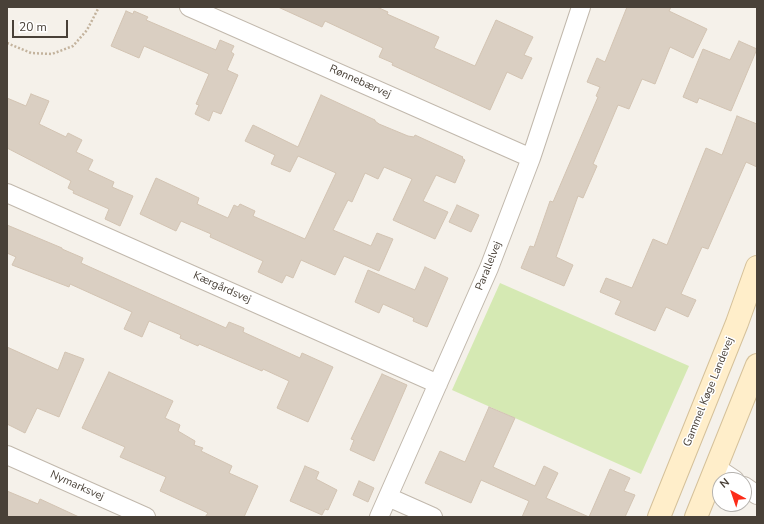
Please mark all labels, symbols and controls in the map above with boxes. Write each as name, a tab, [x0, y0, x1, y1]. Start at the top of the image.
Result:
scale bar	[14, 12, 70, 38]
text: 20 m	[19, 19, 47, 35]
street label: Rønnebærvej	[327, 63, 393, 101]
street label: Parallelvej	[473, 240, 505, 292]
street label: Kærgårdsvej	[191, 269, 253, 307]
street label: Gammel Køge Landevej	[681, 335, 737, 449]
street label: Nymarksvej	[48, 468, 106, 504]
north arrow	[712, 472, 752, 512]
text: N	[717, 475, 733, 492]

